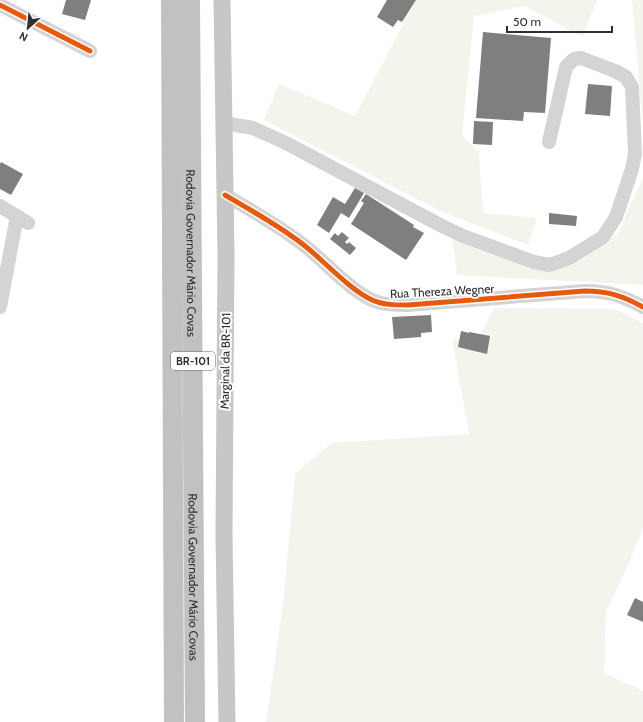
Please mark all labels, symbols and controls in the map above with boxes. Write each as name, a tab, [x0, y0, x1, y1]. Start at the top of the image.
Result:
north arrow	[8, 8, 48, 48]
scale bar	[507, 8, 612, 34]
text: 50 m	[513, 14, 541, 29]
text: N	[17, 29, 30, 45]
street label: Rodovia Governador Mário Covas	[184, 169, 200, 337]
street label: Rua Thereza Wegner	[389, 281, 495, 301]
street label: Marginal da BR-101	[217, 313, 233, 409]
road number: BR-101	[171, 352, 215, 370]
street label: Rodovia Governador Mário Covas	[186, 493, 202, 661]

